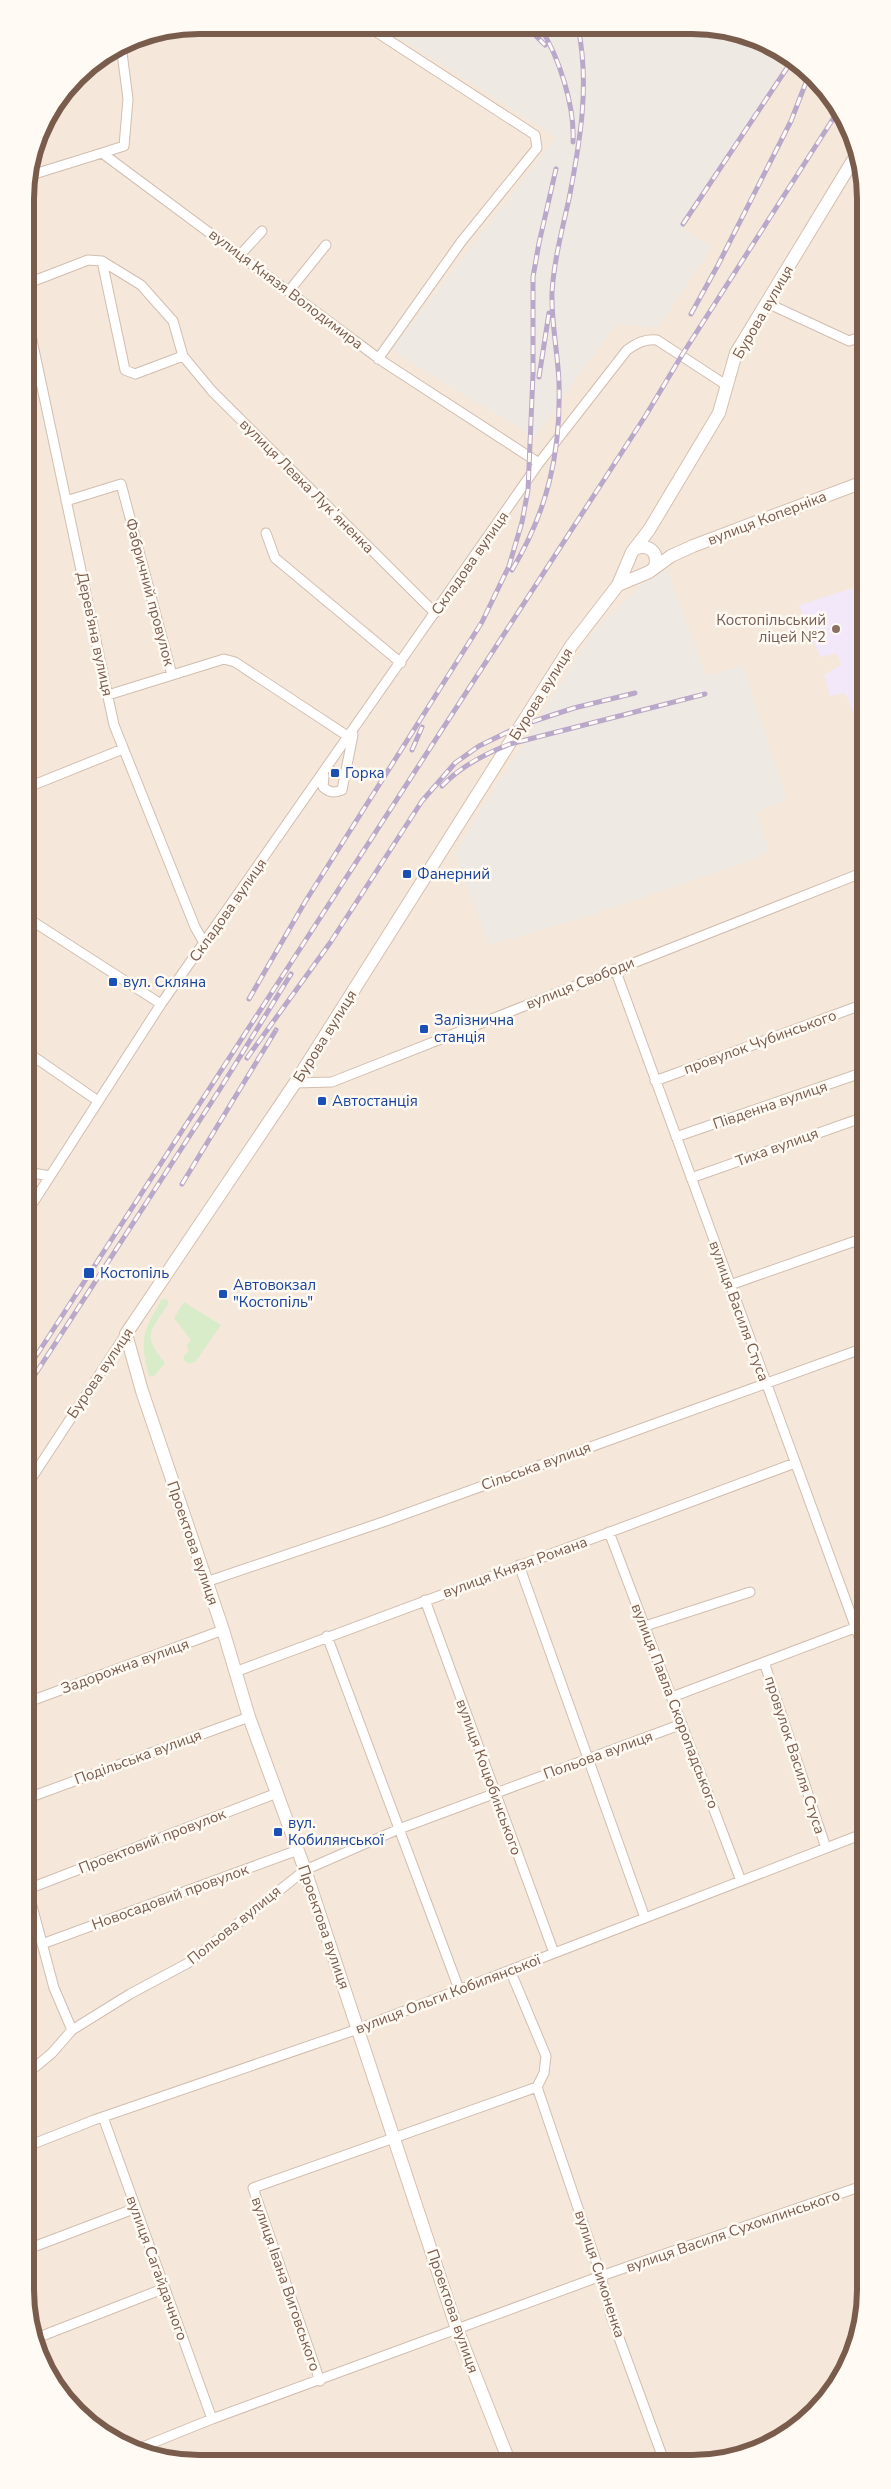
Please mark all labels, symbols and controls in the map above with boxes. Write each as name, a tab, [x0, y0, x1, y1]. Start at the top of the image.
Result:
street label: вулиця Князя Володимира	[205, 224, 367, 354]
street label: Бурова вулиця	[728, 261, 798, 363]
street label: вулиця Левка Лукʼяненка	[235, 414, 379, 558]
street label: вулиця Коперніка	[705, 486, 829, 550]
street label: Складова вулиця	[427, 507, 513, 619]
street label: Фабричний провулок	[121, 516, 179, 668]
street label: Дерев'яна вулиця	[72, 570, 118, 698]
place label: Костопільський ліцей №2	[716, 610, 826, 647]
marker: Костопільський ліцей №2	[830, 623, 842, 635]
street label: Бурова вулиця	[505, 644, 577, 744]
place label: Горка	[345, 763, 385, 783]
marker: Горка	[329, 767, 341, 779]
street label: Складова вулиця	[185, 854, 271, 966]
place label: Фанерний	[417, 864, 490, 884]
marker: Фанерний	[401, 868, 413, 880]
street label: вулиця Свободи	[523, 952, 637, 1014]
place label: вул. Скляна	[123, 972, 206, 992]
marker: вул. Скляна	[107, 976, 119, 988]
street label: Бурова вулиця	[289, 986, 361, 1086]
street label: провулок Чубинського	[681, 1005, 839, 1079]
place label: Залізнична станція	[434, 1010, 514, 1047]
marker: Залізнична станція	[418, 1023, 430, 1035]
street label: Південна вулиця	[710, 1076, 830, 1134]
place label: Автостанція	[332, 1091, 418, 1111]
marker: Автостанція	[316, 1095, 328, 1107]
street label: Тиха вулиця	[733, 1123, 821, 1171]
street label: вулиця Василя Стуса	[704, 1238, 774, 1384]
place label: Костопіль	[100, 1263, 169, 1283]
marker: Костопіль	[82, 1266, 96, 1280]
place label: Автовокзал "Костопіль"	[233, 1275, 316, 1312]
marker: Автовокзал "Костопіль"	[217, 1288, 229, 1300]
street label: Бурова вулиця	[62, 1324, 138, 1422]
street label: Сільська вулиця	[478, 1437, 594, 1495]
street label: Проектова вулиця	[162, 1478, 224, 1608]
street label: вулиця Князя Романа	[440, 1532, 590, 1602]
street label: вулиця Павла Скоропадського	[627, 1601, 723, 1811]
street label: Задорожна вулиця	[58, 1634, 192, 1698]
street label: провулок Василя Стуса	[760, 1673, 830, 1837]
street label: вулиця Коцюбинського	[451, 1696, 527, 1858]
street label: Подільська вулиця	[72, 1725, 204, 1789]
street label: Польова вулиця	[541, 1726, 655, 1784]
street label: Проектовий провулок	[76, 1804, 229, 1878]
place label: вул. Кобилянської	[288, 1813, 384, 1850]
marker: вул. Кобилянської	[272, 1826, 284, 1838]
street label: Новосадовий провулок	[89, 1859, 251, 1935]
street label: Проектова вулиця	[293, 1862, 355, 1992]
street label: Польова вулиця	[183, 1881, 285, 1969]
street label: вулиця Ольги Кобилянської	[352, 1949, 544, 2039]
street label: вулиця Василя Сухомлинського	[623, 2185, 843, 2277]
street label: вулиця Сагайдачного	[121, 2193, 193, 2343]
street label: вулиця Івана Виговського	[247, 2194, 325, 2374]
street label: вулиця Симоненка	[570, 2208, 630, 2340]
street label: Проектова вулиця	[422, 2246, 484, 2376]

